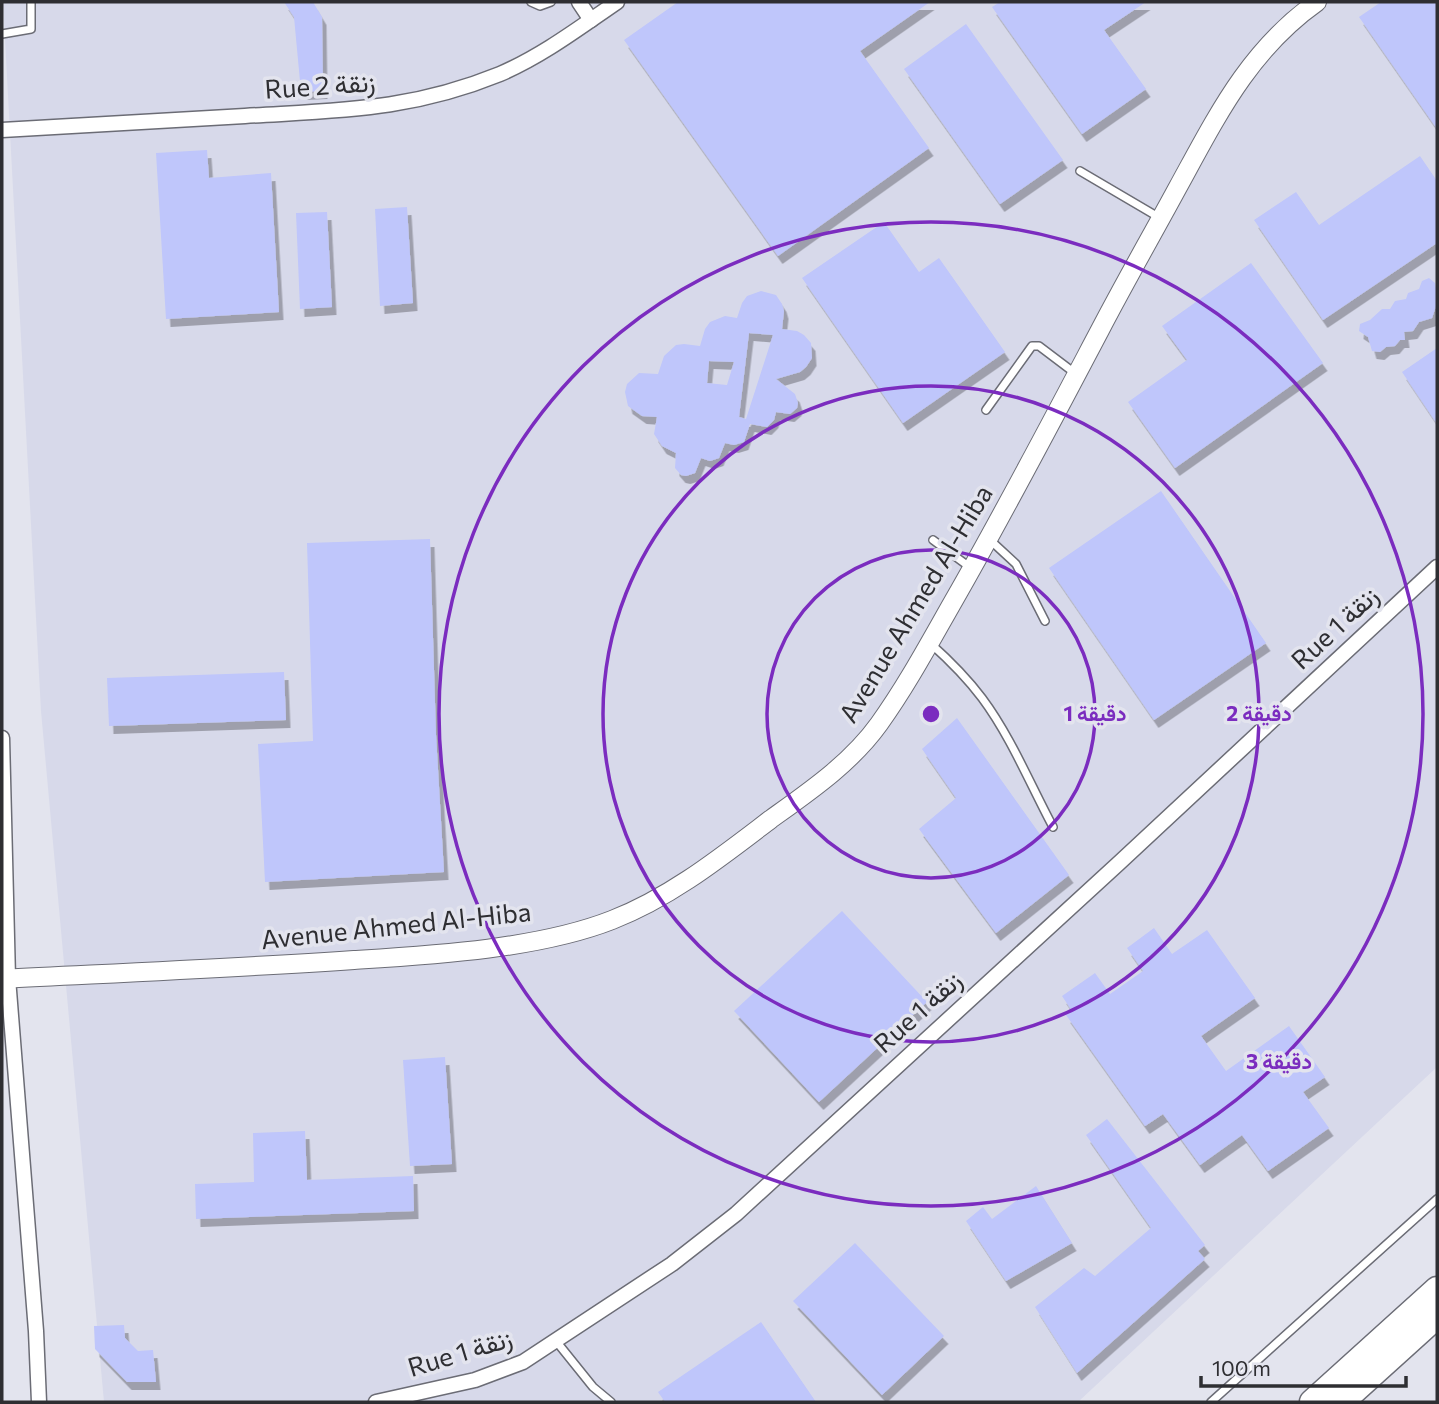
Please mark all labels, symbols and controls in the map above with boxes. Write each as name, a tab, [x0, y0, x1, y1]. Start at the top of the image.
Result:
street label: Rue 2 زنقة	[264, 65, 376, 106]
street label: Avenue Ahmed Al-Hiba	[831, 479, 998, 728]
street label: Rue 1 زنقة	[1284, 579, 1385, 676]
text: 1 دقيقة	[1063, 700, 1127, 726]
text: 2 دقيقة	[1226, 700, 1292, 726]
centre of rings	[919, 702, 943, 726]
street label: Avenue Ahmed Al-Hiba	[259, 895, 533, 954]
street label: Rue 1 زنقة	[867, 963, 969, 1060]
text: 3 دقيقة	[1246, 1048, 1312, 1074]
street label: Rue 1 زنقة	[404, 1321, 516, 1384]
scale bar	[1201, 1344, 1406, 1388]
text: 100 m	[1212, 1355, 1271, 1380]

